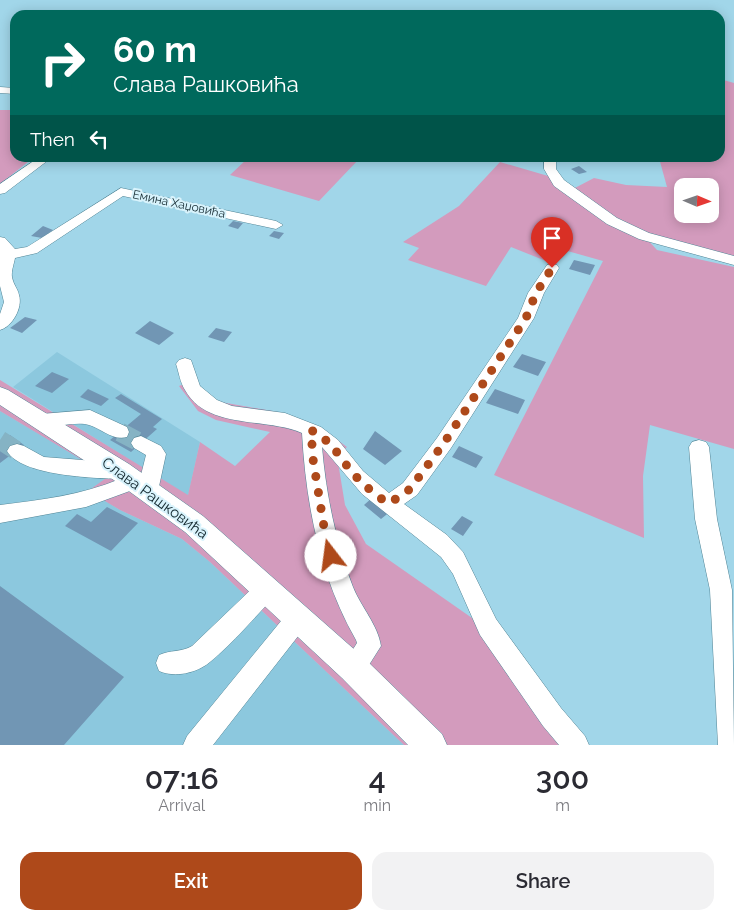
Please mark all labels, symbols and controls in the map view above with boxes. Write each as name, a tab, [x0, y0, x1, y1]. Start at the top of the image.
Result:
text: 60 m	[113, 29, 197, 70]
icon: right	[30, 30, 95, 95]
text: Слава Рашковића	[113, 71, 299, 97]
icon: left	[85, 125, 113, 153]
text: Then	[30, 128, 75, 150]
north arrow	[674, 178, 719, 222]
map controls	[674, 178, 719, 223]
street label: Емина Хаџовића	[131, 187, 227, 221]
pin	[531, 217, 573, 268]
icon: arrive	[538, 224, 566, 252]
street label: Слава Рашковића	[98, 454, 212, 542]
position arrow	[304, 529, 356, 581]
text: 07:16	[145, 761, 219, 796]
text: 4	[369, 761, 386, 796]
text: 300	[536, 761, 589, 796]
text: Arrival	[158, 796, 205, 815]
text: min	[364, 796, 391, 815]
text: m	[555, 796, 570, 815]
button: Exit	[20, 852, 362, 910]
button: Share	[372, 852, 714, 910]

